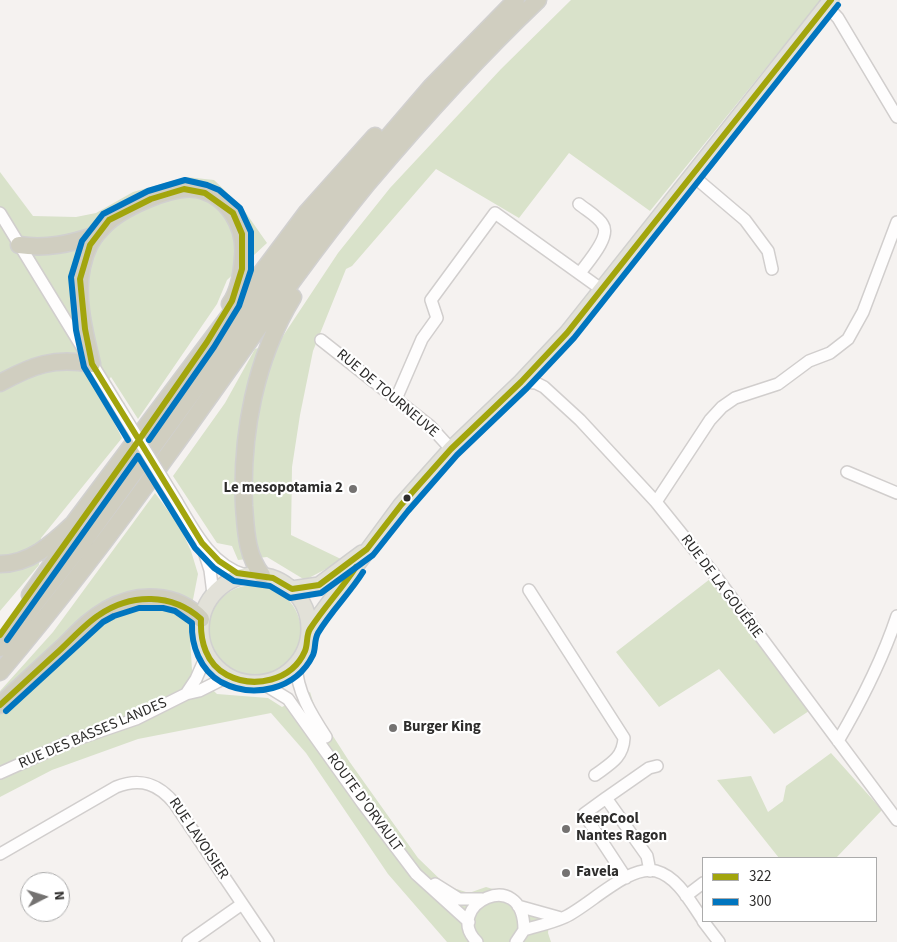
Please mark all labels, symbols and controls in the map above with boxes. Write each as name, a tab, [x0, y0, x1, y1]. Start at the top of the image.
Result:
street label: RUE DE TOURNEUVE	[332, 346, 442, 442]
place label: Le mesopotamia 2	[223, 480, 343, 498]
marker: Le mesopotamia 2	[347, 483, 359, 495]
unlabelled marker	[402, 493, 412, 503]
street label: RUE DE LA GOUÉRIE	[676, 532, 766, 642]
street label: RUE DES BASSES LANDES	[16, 695, 170, 773]
place label: Burger King	[403, 719, 481, 737]
marker: Burger King	[387, 722, 399, 734]
street label: ROUTE D'ORVAULT	[322, 750, 406, 856]
street label: RUE LAVOISIER	[164, 795, 232, 883]
place label: KeepCool Nantes Ragon	[576, 811, 667, 846]
marker: KeepCool Nantes Ragon	[560, 823, 572, 835]
legend	[702, 857, 877, 922]
place label: Favela	[576, 864, 619, 882]
text: 322	[749, 866, 771, 887]
marker: Favela	[560, 867, 572, 879]
north arrow	[20, 872, 70, 922]
text: N	[49, 890, 69, 901]
text: 300	[749, 891, 771, 912]

